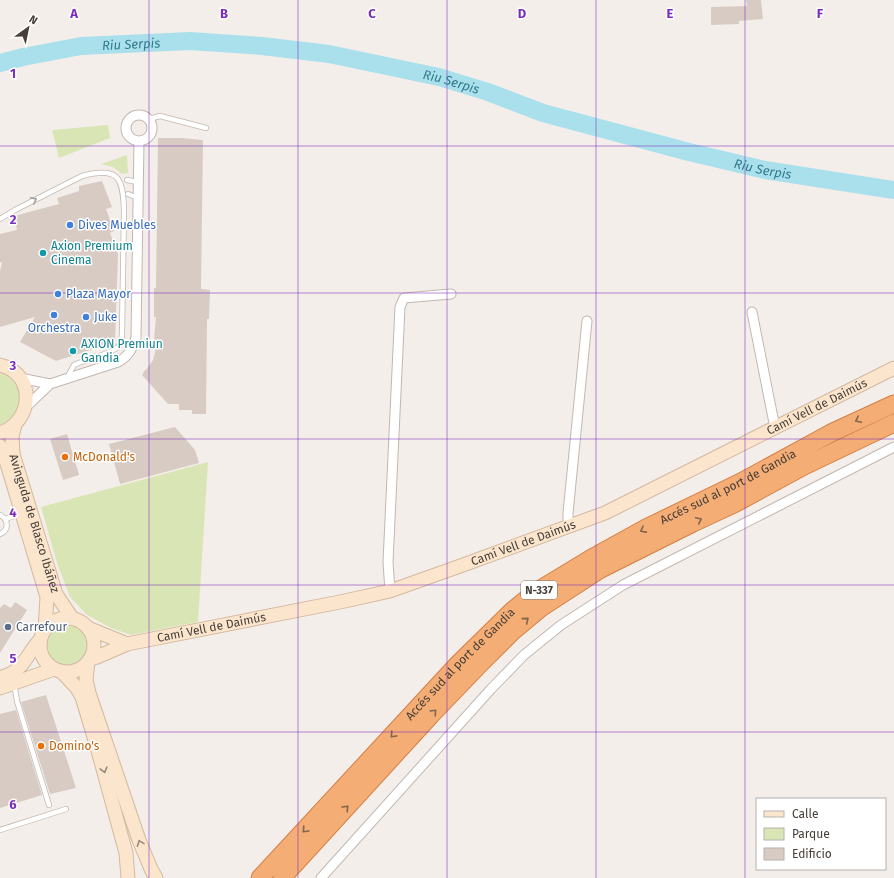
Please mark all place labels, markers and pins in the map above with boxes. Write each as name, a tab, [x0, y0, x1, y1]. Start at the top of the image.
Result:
place label: Dives Muebles	[78, 218, 156, 232]
marker: Dives Muebles	[65, 220, 75, 230]
place label: Axion Premium Cinema	[51, 239, 133, 267]
marker: Axion Premium Cinema	[38, 248, 48, 258]
place label: Plaza Mayor	[66, 287, 131, 301]
marker: Plaza Mayor	[53, 289, 63, 299]
marker: Orchestra	[49, 310, 59, 320]
place label: Juke	[94, 310, 117, 324]
marker: Juke	[81, 312, 91, 322]
place label: Orchestra	[28, 321, 80, 335]
place label: AXION Premiun Gandia	[81, 337, 163, 365]
marker: AXION Premiun Gandia	[68, 346, 78, 356]
place label: McDonald's	[73, 450, 135, 464]
marker: McDonald's	[60, 452, 70, 462]
place label: Carrefour	[16, 620, 67, 634]
marker: Carrefour	[3, 622, 13, 632]
place label: Domino's	[49, 739, 100, 753]
marker: Domino's	[36, 741, 46, 751]

